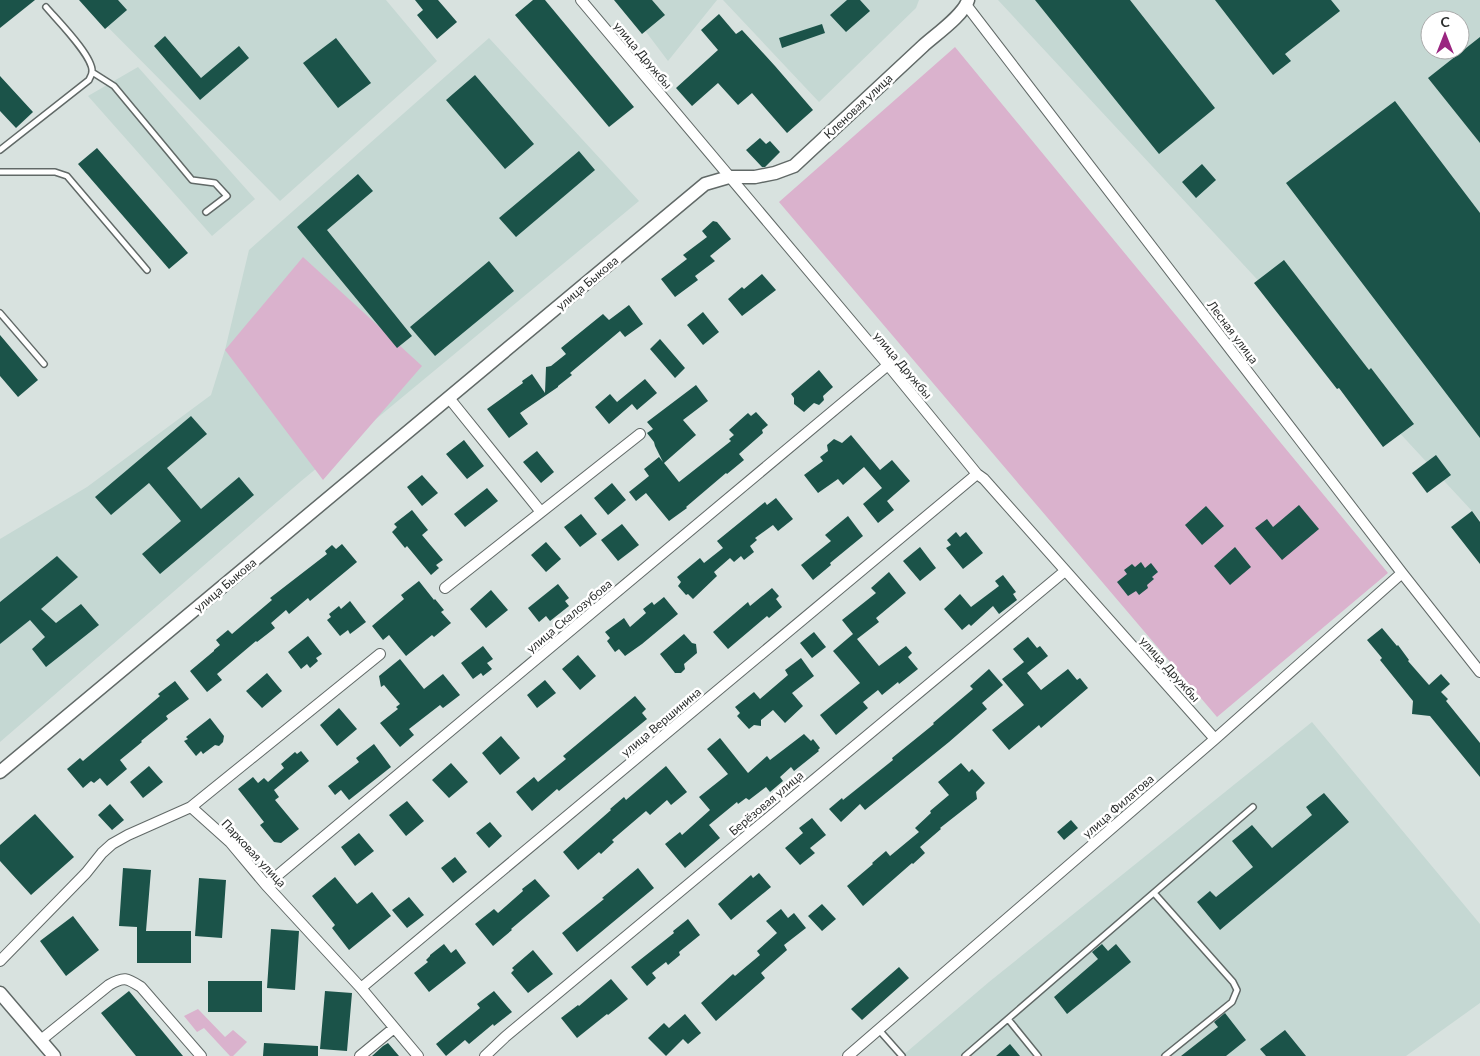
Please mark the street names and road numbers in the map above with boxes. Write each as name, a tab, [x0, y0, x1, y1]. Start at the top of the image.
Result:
street label: улица Дружбы	[611, 18, 675, 92]
street label: Кленовая улица	[820, 70, 896, 142]
street label: улица Быкова	[553, 253, 621, 313]
street label: Лесная улица	[1204, 297, 1262, 367]
street label: улица Дружбы	[871, 328, 935, 402]
street label: улица Быкова	[191, 555, 259, 615]
street label: улица Скалозубова	[523, 576, 615, 656]
street label: улица Дружбы	[1137, 633, 1203, 705]
street label: улица Вершинина	[618, 684, 704, 760]
street label: Берёзовая улица	[726, 767, 806, 839]
street label: улица Филатова	[1079, 771, 1157, 841]
street label: Парковая улица	[219, 816, 289, 890]

